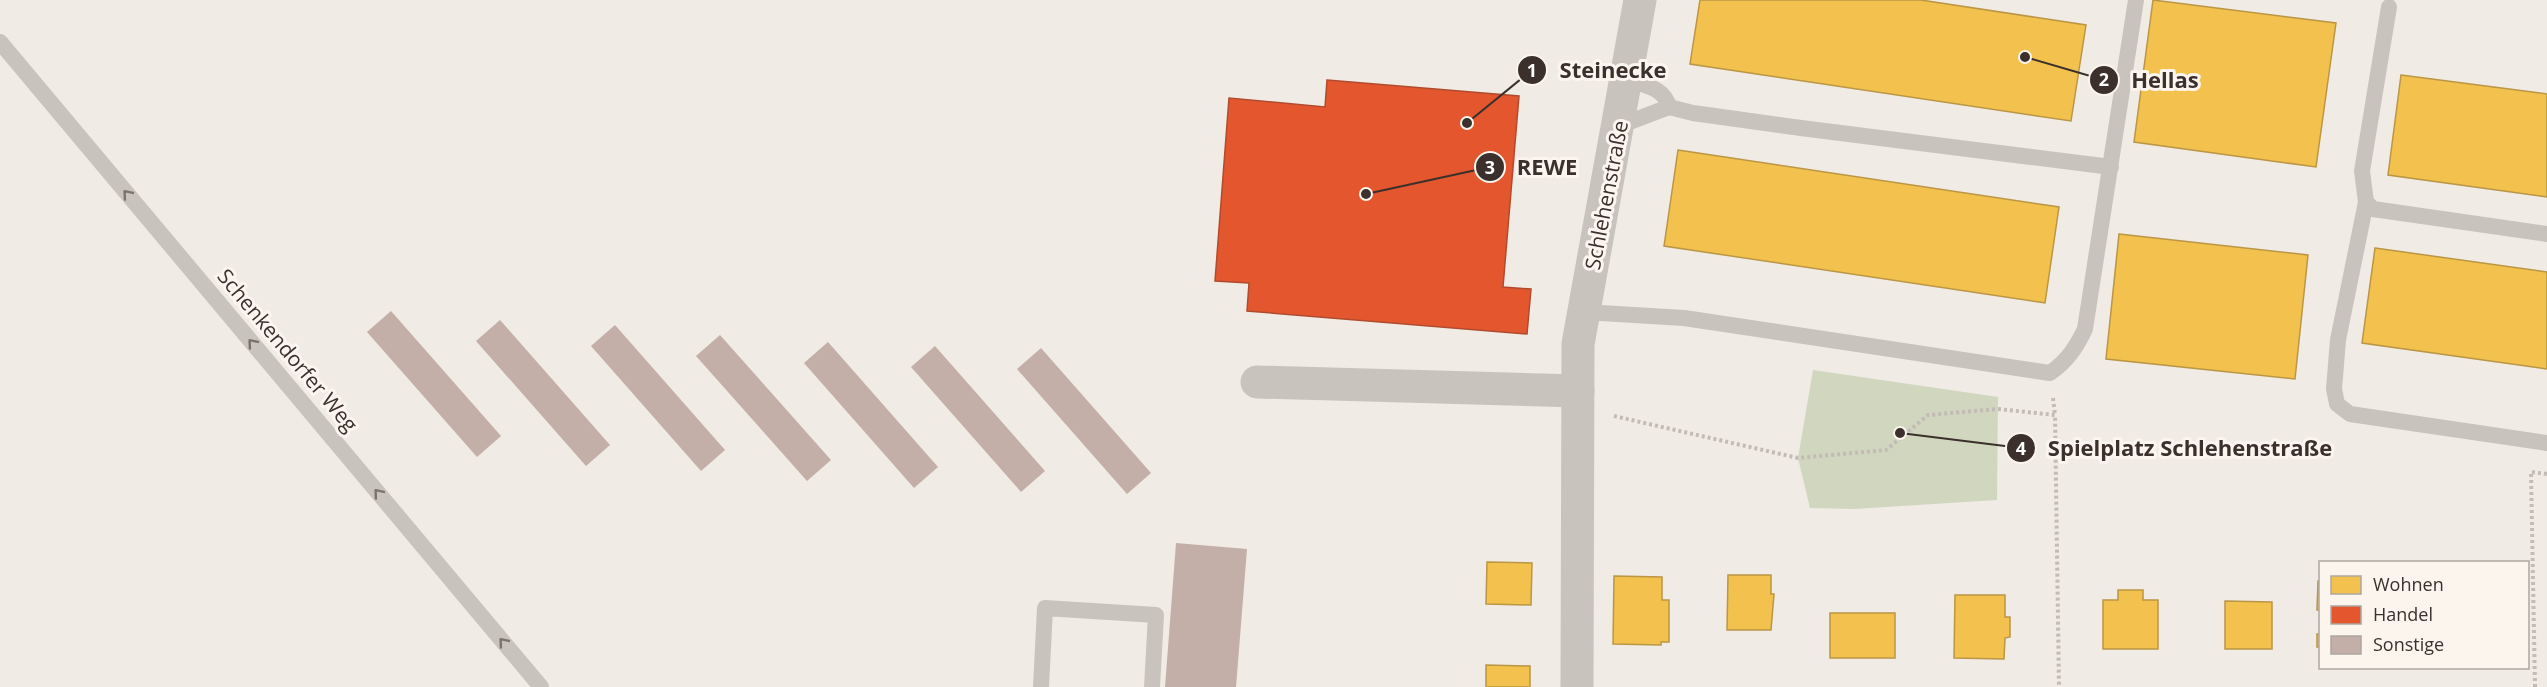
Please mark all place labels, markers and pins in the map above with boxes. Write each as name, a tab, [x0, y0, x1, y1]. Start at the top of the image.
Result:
callout: Steinecke	[1517, 50, 1678, 90]
callout: Hellas	[2089, 60, 2211, 100]
callout: REWE	[1475, 147, 1590, 187]
callout: Spielplatz Schlehenstraße	[2006, 428, 2344, 468]

